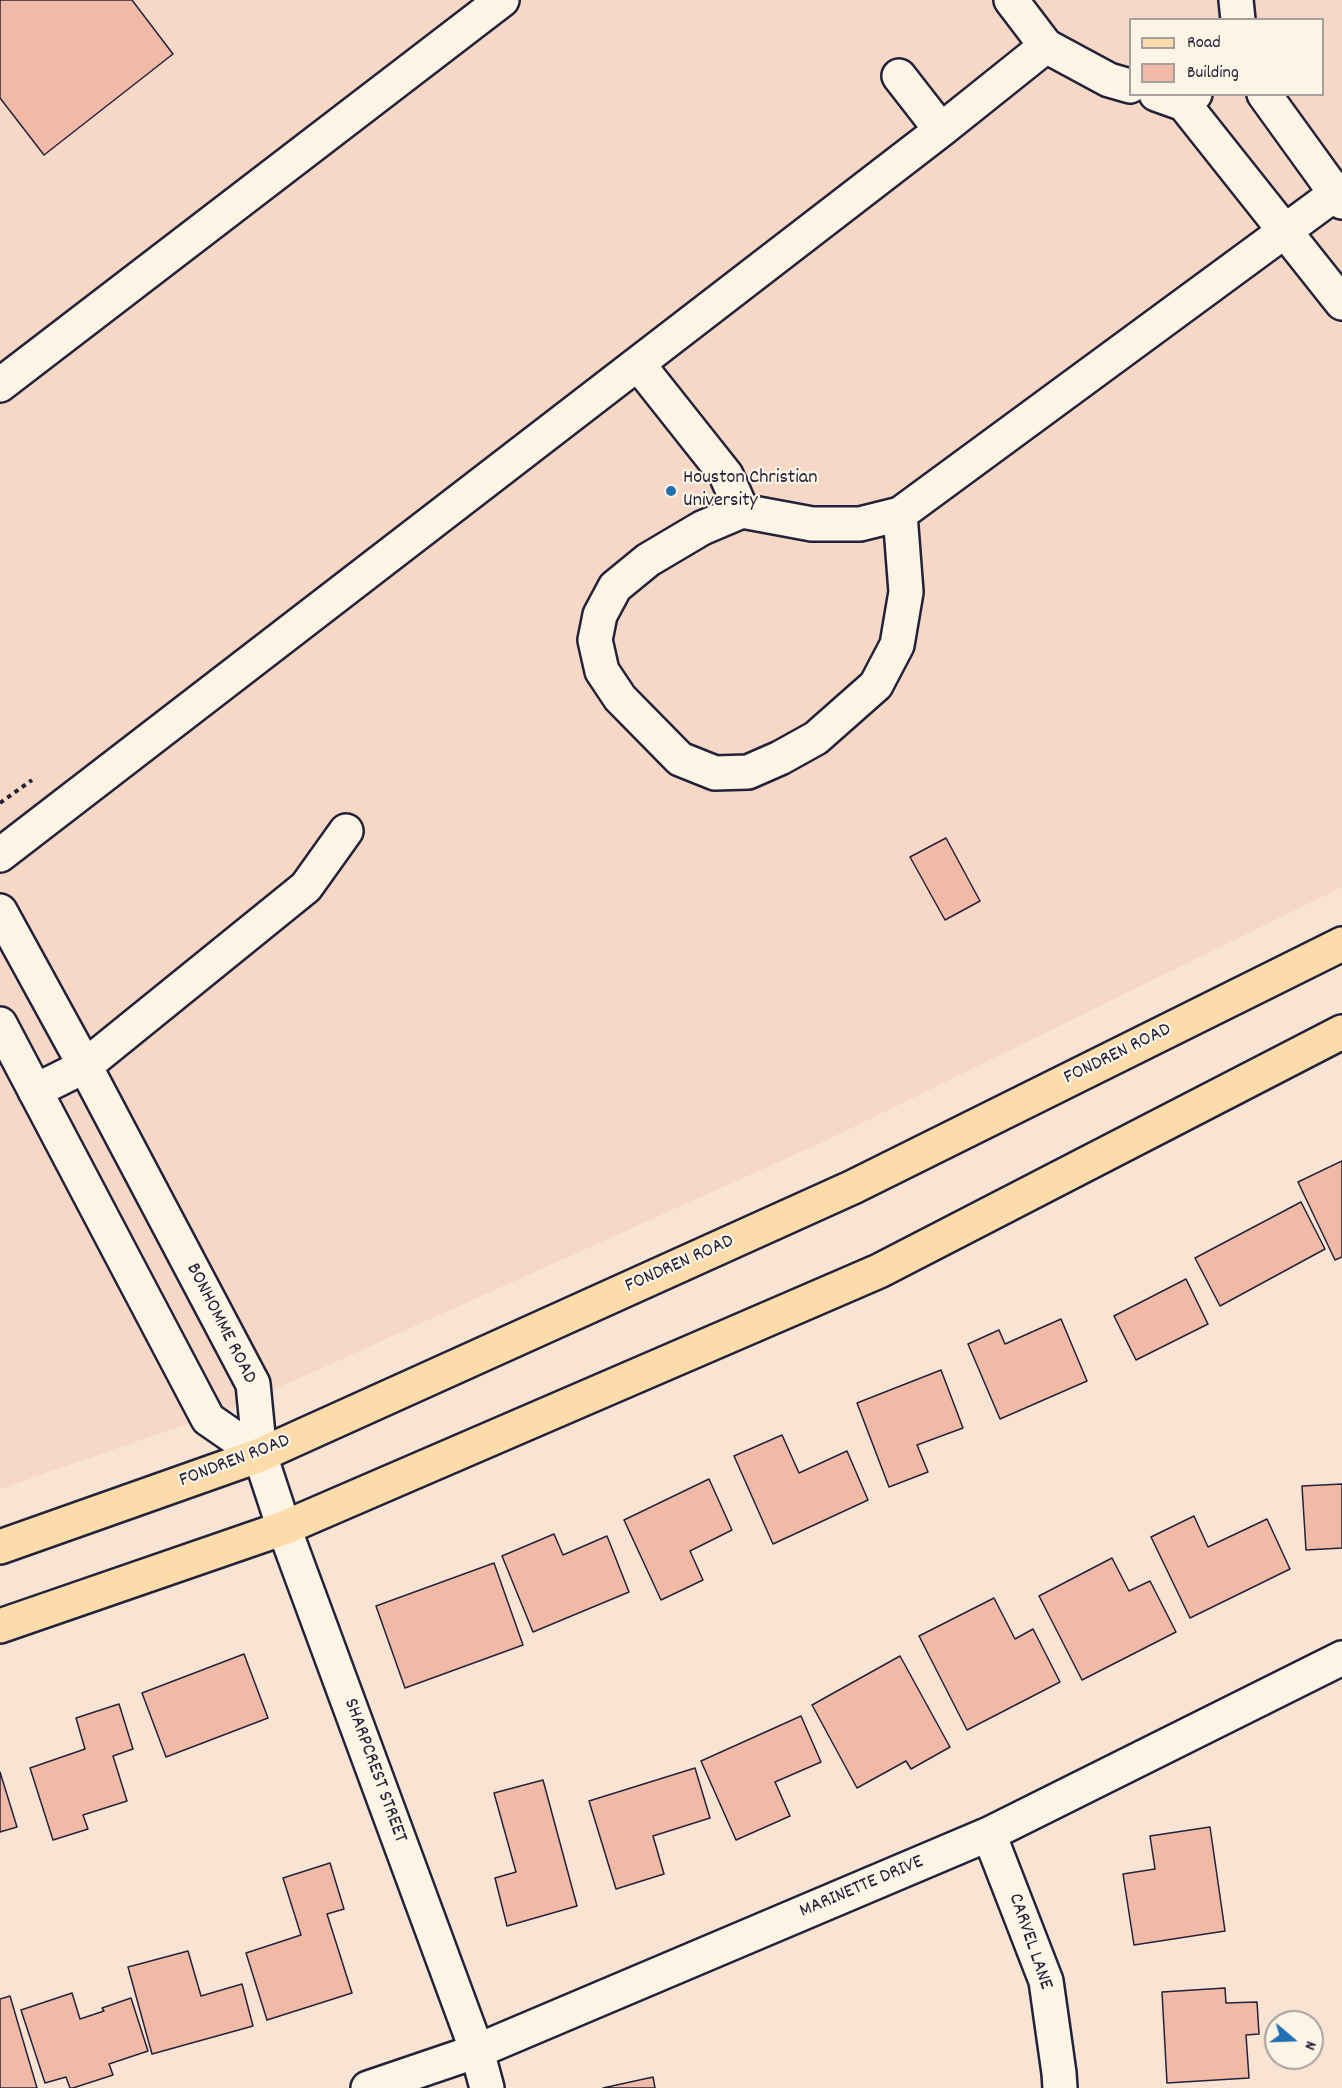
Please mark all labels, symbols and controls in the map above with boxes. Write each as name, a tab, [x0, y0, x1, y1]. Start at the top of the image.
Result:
legend	[1129, 18, 1324, 96]
text: Road	[1187, 31, 1221, 56]
text: Building	[1187, 61, 1239, 86]
place label: Houston Christian University	[683, 467, 817, 514]
marker: Houston Christian University	[664, 484, 678, 498]
street label: FONDREN ROAD	[1060, 1019, 1176, 1091]
street label: FONDREN ROAD	[622, 1230, 738, 1300]
street label: BONHOMME ROAD	[179, 1260, 261, 1388]
street label: FONDREN ROAD	[176, 1430, 294, 1494]
street label: SHARPCREST STREET	[337, 1696, 411, 1846]
street label: MARINETTE DRIVE	[796, 1851, 928, 1925]
street label: CARVEL LANE	[1001, 1891, 1057, 1993]
north arrow	[1264, 2010, 1324, 2070]
text: N	[1297, 2038, 1322, 2053]

